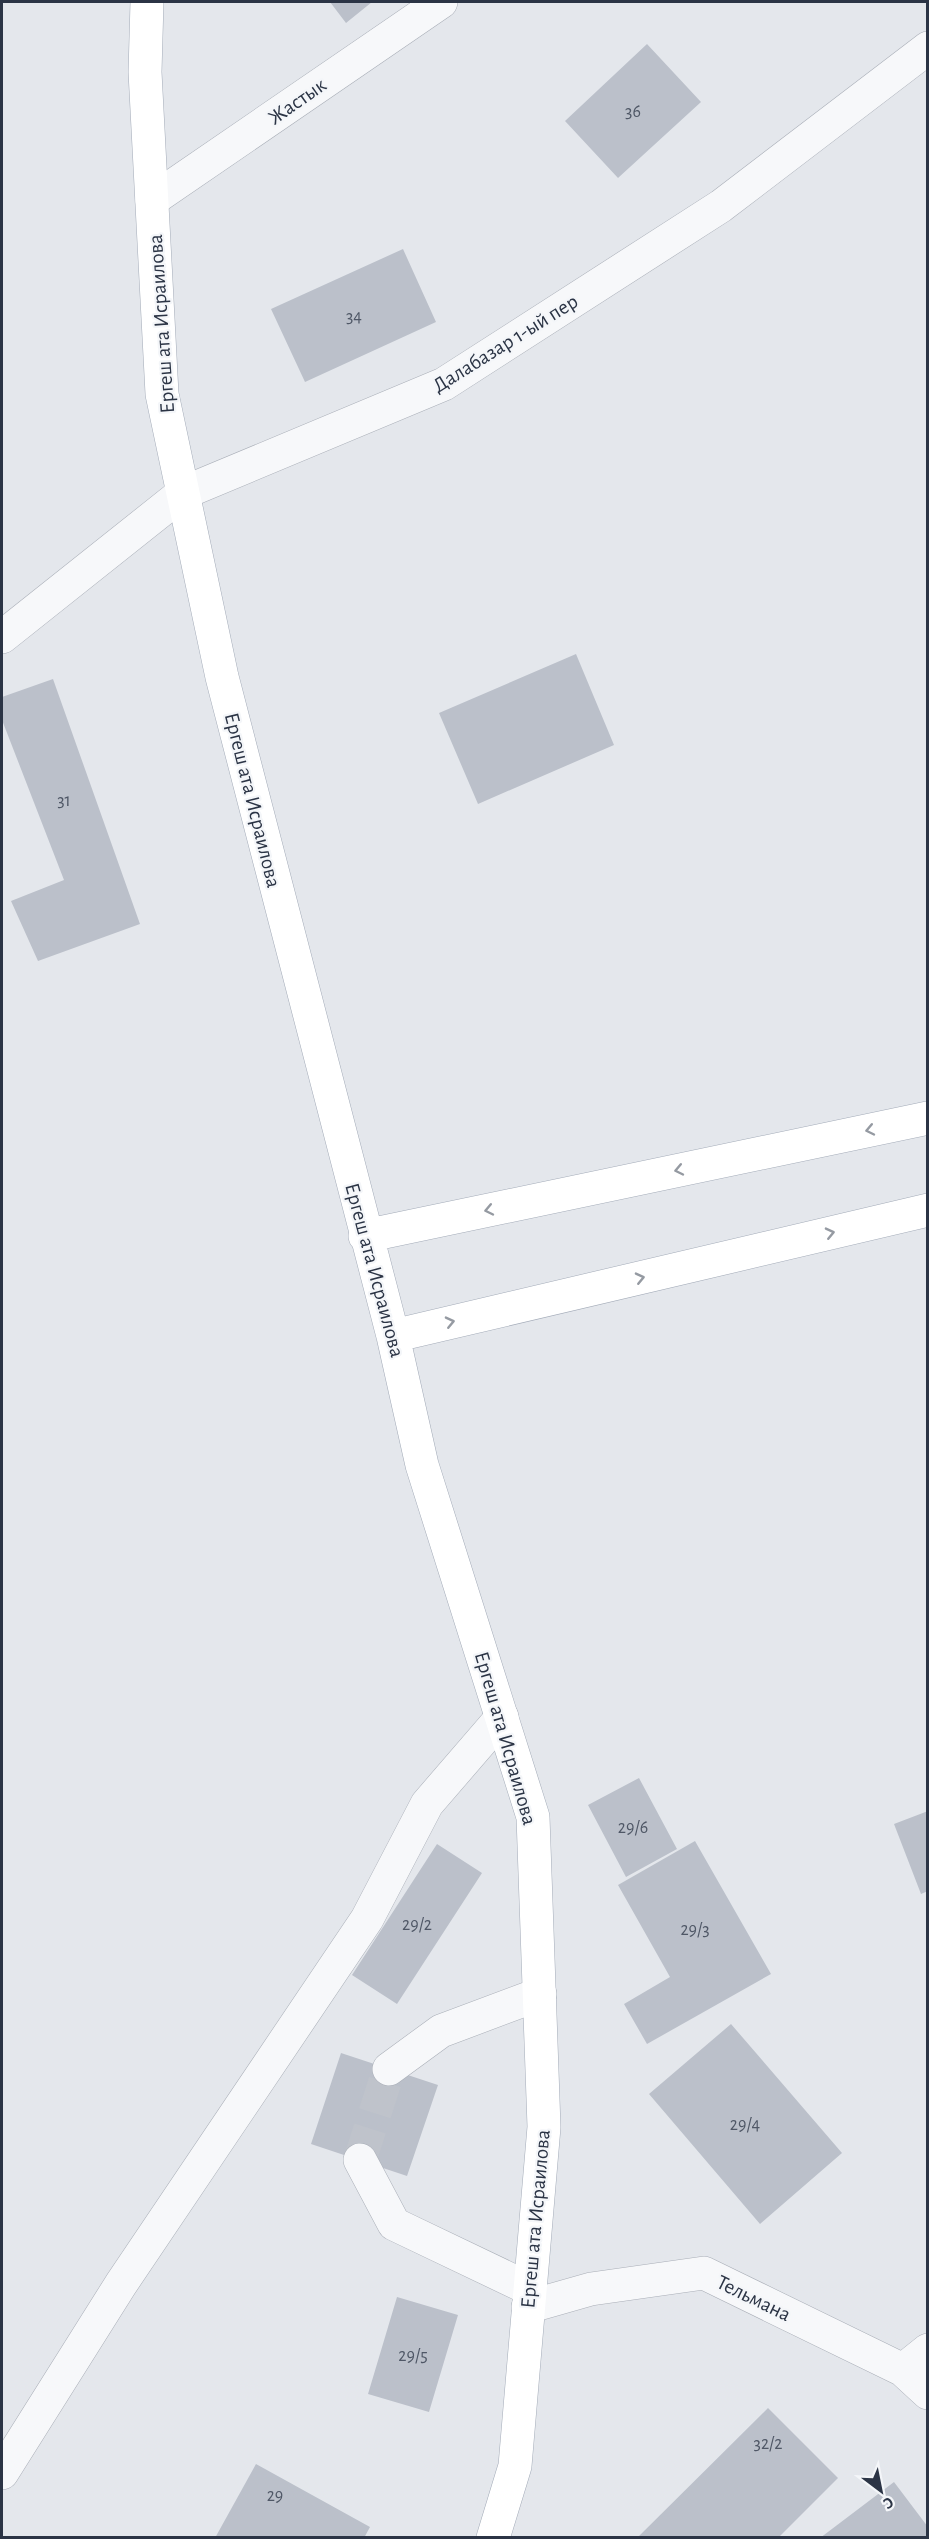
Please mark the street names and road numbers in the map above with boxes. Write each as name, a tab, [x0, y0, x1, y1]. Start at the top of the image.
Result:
street label: Жастык	[265, 74, 330, 129]
street label: Ергеш ата Исраилова	[145, 233, 178, 414]
street label: Далабазар 1-ый пер	[429, 290, 582, 397]
street label: Ергеш ата Исраилова	[221, 710, 285, 890]
street label: Ергеш ата Исраилова	[341, 1181, 408, 1360]
street label: Ергеш ата Исраилова	[471, 1649, 540, 1828]
street label: Ергеш ата Исраилова	[517, 2128, 554, 2309]
street label: Тельмана	[713, 2272, 795, 2326]

